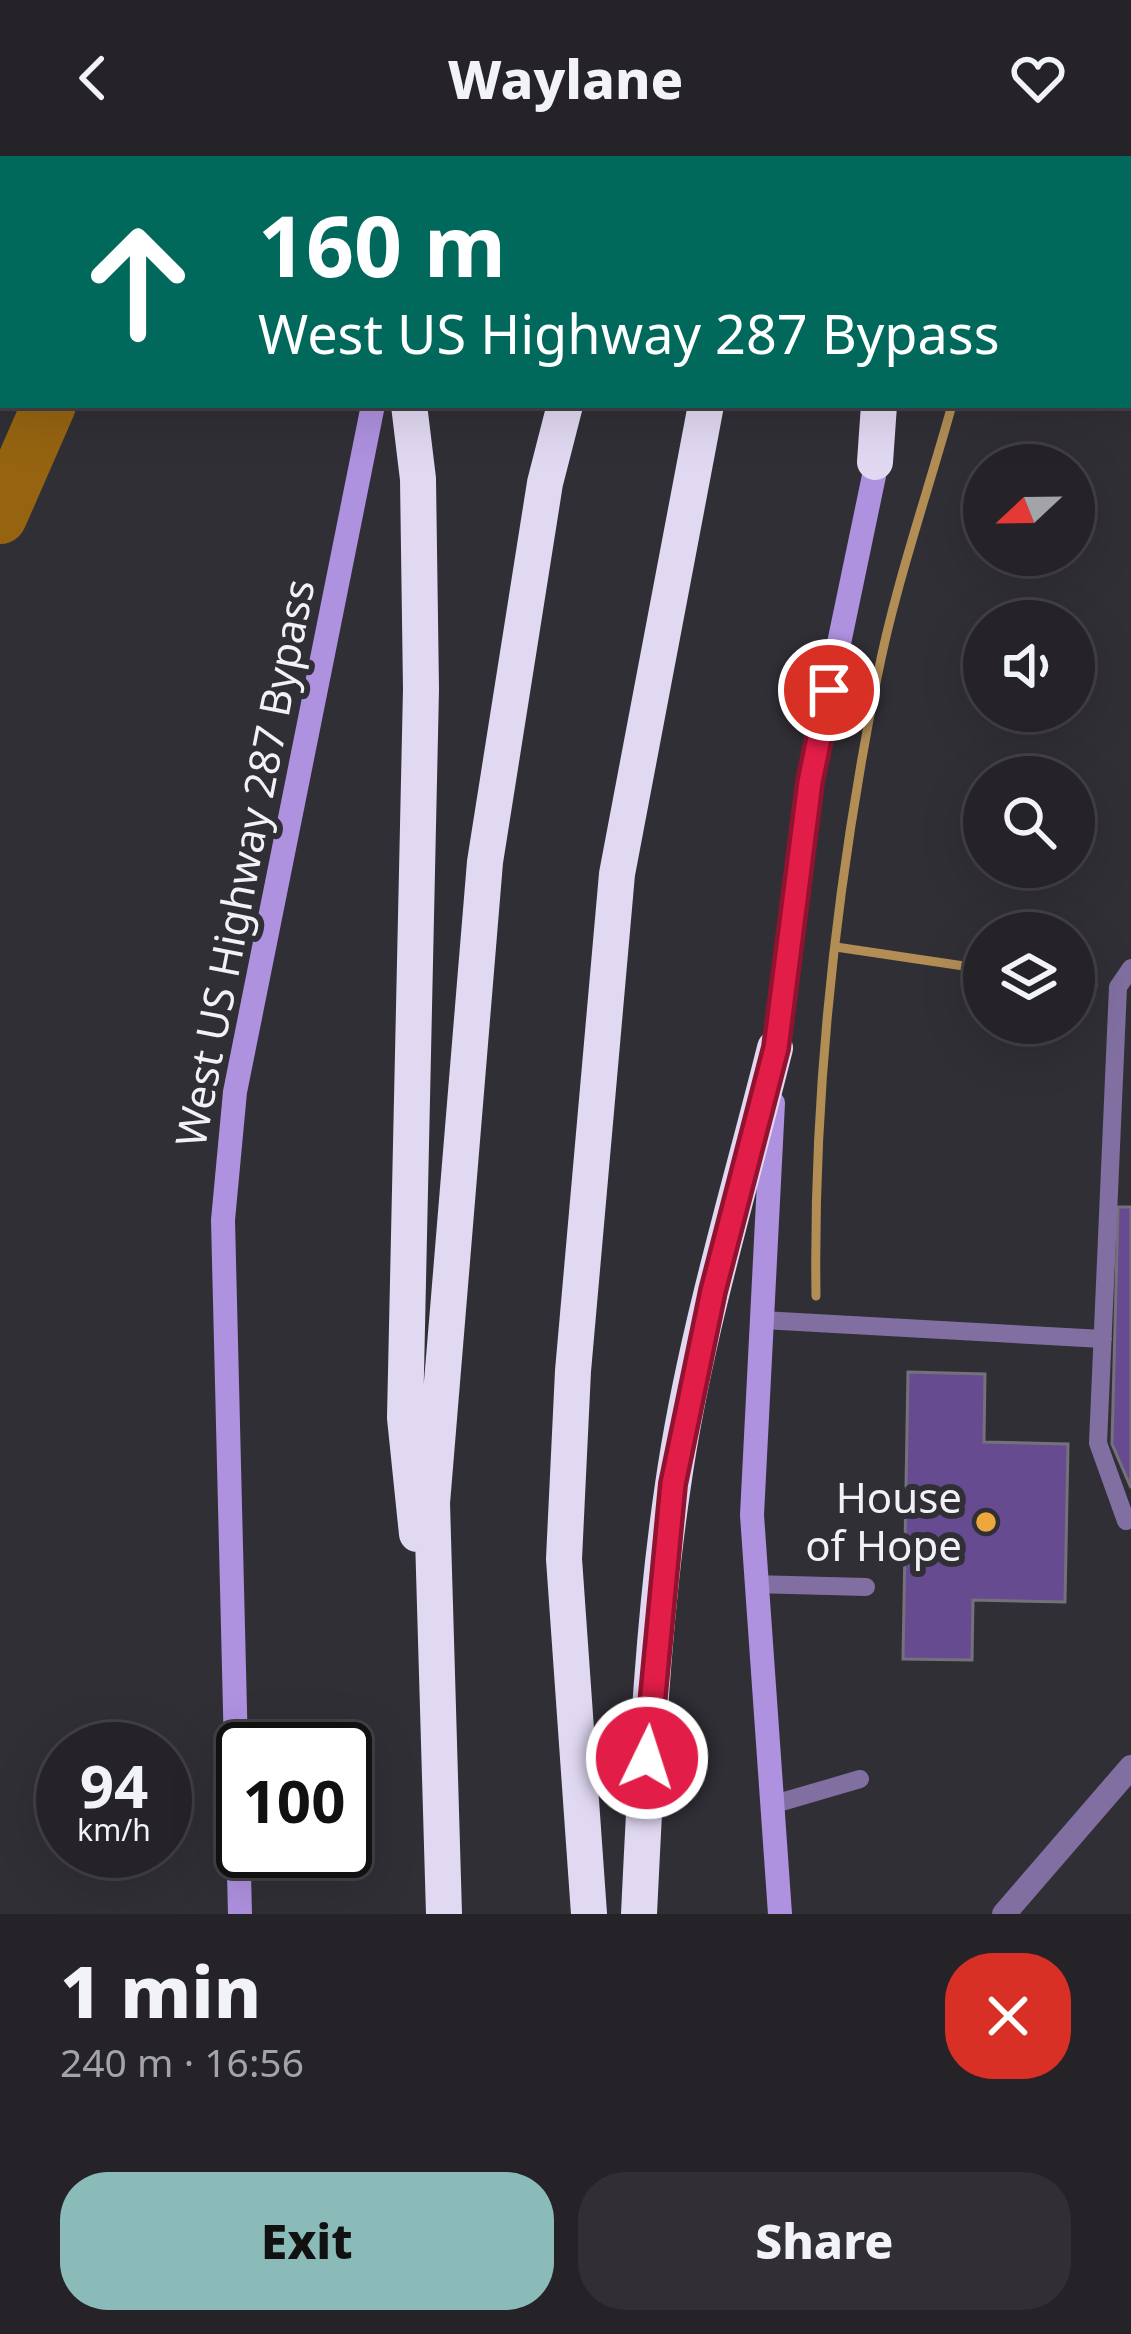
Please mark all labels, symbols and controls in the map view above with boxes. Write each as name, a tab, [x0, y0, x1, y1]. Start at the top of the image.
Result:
text: Waylane	[448, 41, 683, 115]
icon: back	[60, 45, 126, 111]
icon: heart	[1005, 45, 1071, 111]
text: 160 m	[258, 187, 506, 302]
icon: ahead	[60, 204, 216, 360]
text: West US Highway 287 Bypass	[258, 296, 1000, 370]
north arrow	[963, 444, 1095, 576]
map controls	[963, 444, 1095, 1044]
street label: West US Highway 287 Bypass	[161, 574, 327, 1151]
button: sound	[963, 600, 1095, 732]
pin	[778, 639, 880, 741]
icon: arrive	[796, 657, 862, 723]
button: search	[963, 756, 1095, 888]
button: layers	[963, 912, 1095, 1044]
place label: House of Hope	[805, 1468, 962, 1573]
marker: House of Hope	[973, 1509, 999, 1535]
position arrow	[584, 1695, 710, 1821]
speed limit sign: 100	[216, 1722, 372, 1878]
text: 94	[80, 1744, 148, 1826]
text: km/h	[77, 1809, 151, 1850]
text: 1 min	[60, 1941, 261, 2039]
button: close	[945, 1953, 1071, 2079]
text: 240 m · 16:56	[60, 2035, 304, 2088]
button: Exit	[60, 2172, 554, 2310]
button: Share	[578, 2172, 1071, 2310]

